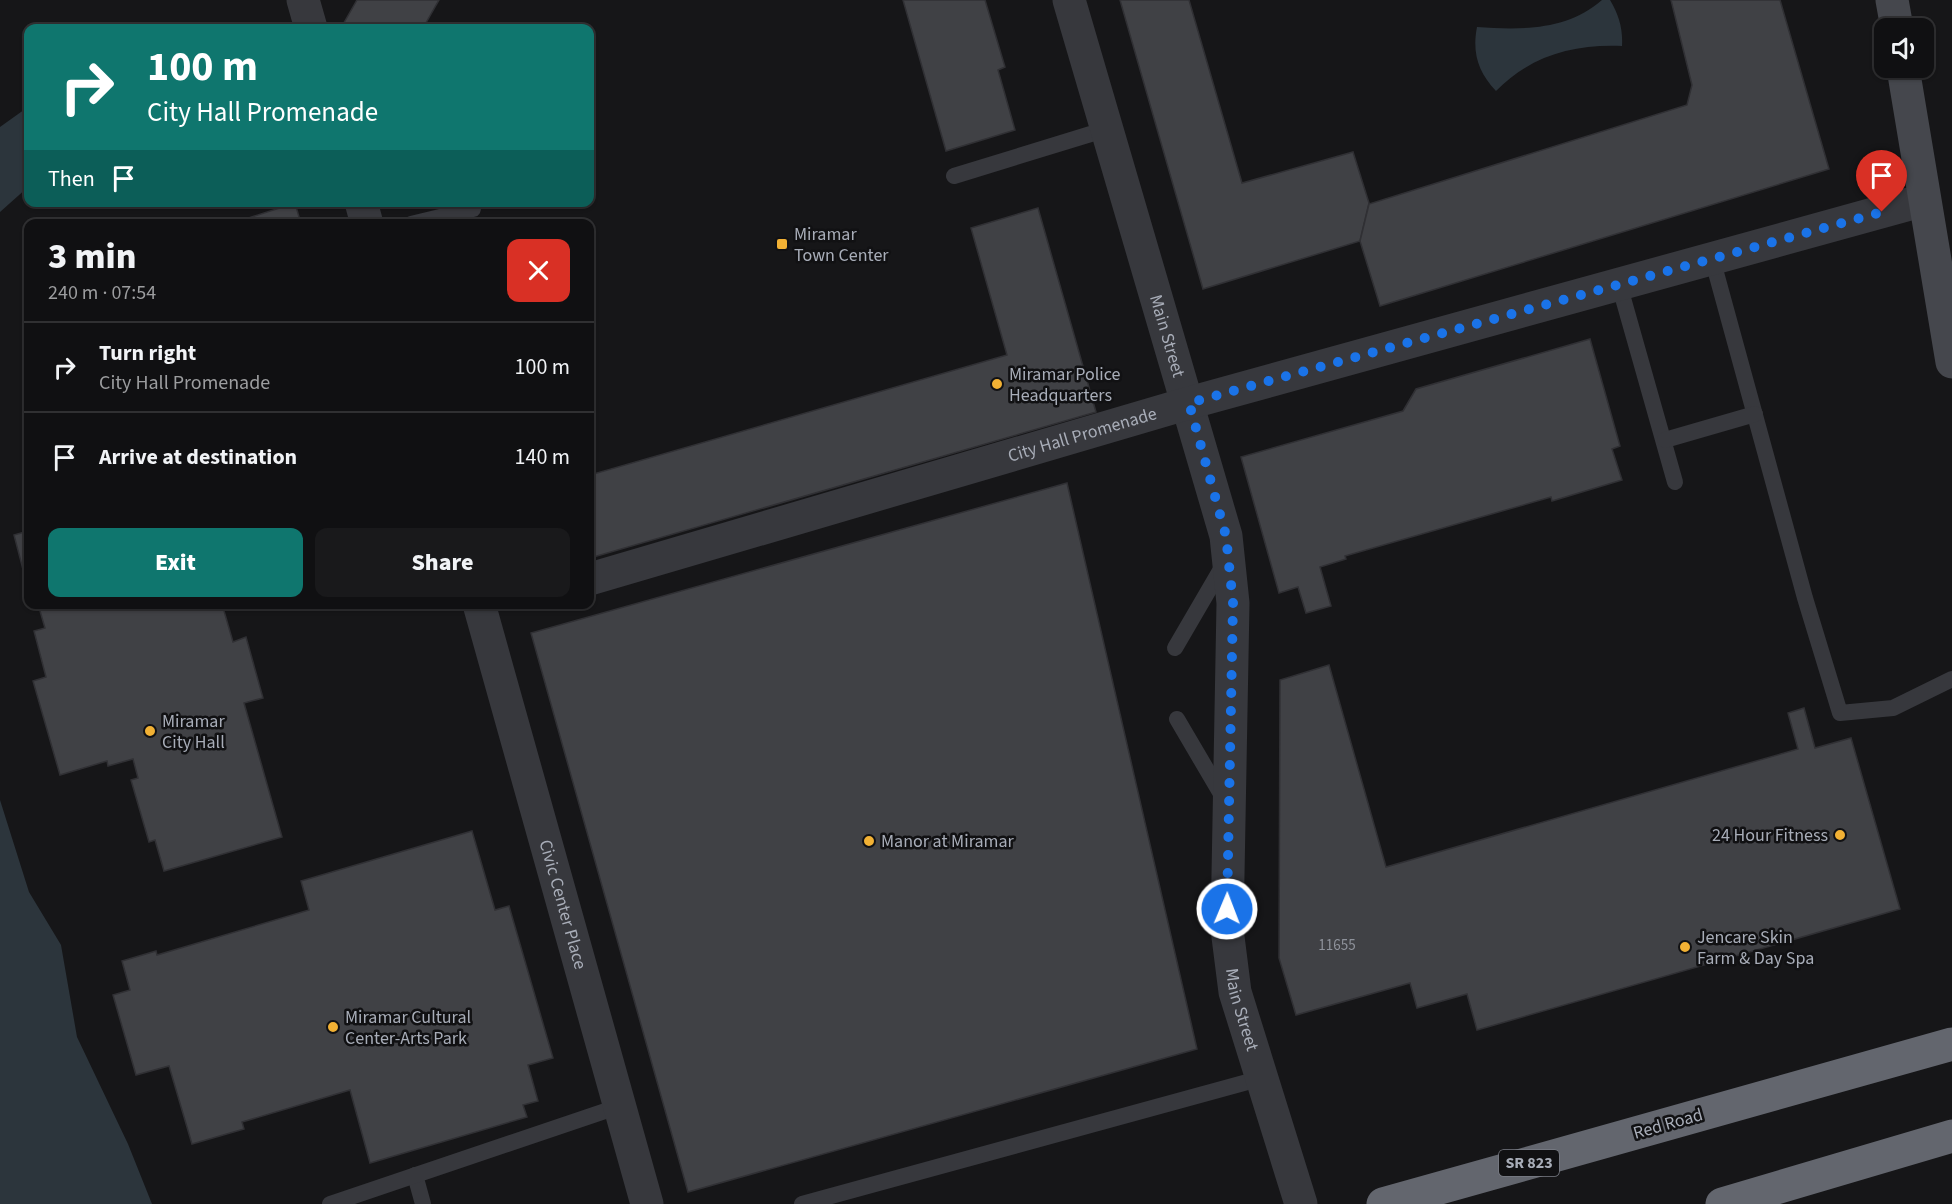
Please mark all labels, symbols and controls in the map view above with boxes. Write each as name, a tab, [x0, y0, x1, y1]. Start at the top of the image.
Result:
map controls	[1874, 18, 1934, 78]
button: sound	[1874, 18, 1934, 78]
text: 100 m	[147, 37, 258, 97]
icon: right	[48, 48, 126, 126]
text: City Hall Promenade	[147, 93, 378, 132]
pin	[1856, 150, 1907, 212]
icon: arrive	[1865, 159, 1898, 192]
icon: arrive	[107, 162, 140, 195]
text: Then	[48, 163, 95, 195]
place label: Miramar Town Center	[794, 222, 889, 268]
text: 3 min	[48, 231, 136, 282]
marker: Miramar Town Center	[775, 237, 789, 251]
button: close	[507, 239, 570, 302]
text: 240 m · 07:54	[48, 279, 156, 307]
street label: Main Street	[1143, 291, 1191, 380]
text: Turn right	[99, 337, 196, 369]
icon: right	[48, 351, 81, 384]
text: 100 m	[515, 351, 570, 383]
place label: Miramar Police Headquarters	[1009, 362, 1121, 408]
text: City Hall Promenade	[99, 369, 270, 397]
marker: Miramar Police Headquarters	[990, 377, 1004, 391]
street label: City Hall Promenade	[1005, 401, 1160, 468]
icon: arrive	[48, 441, 81, 474]
text: Arrive at destination	[99, 441, 297, 473]
text: 140 m	[515, 441, 570, 473]
button: Exit	[48, 528, 303, 597]
button: Share	[315, 528, 570, 597]
place label: Miramar City Hall	[162, 709, 225, 755]
marker: Miramar City Hall	[143, 724, 157, 738]
place label: 24 Hour Fitness	[1712, 823, 1828, 848]
marker: 24 Hour Fitness	[1833, 828, 1847, 842]
place label: Manor at Miramar	[881, 829, 1015, 854]
marker: Manor at Miramar	[862, 834, 876, 848]
street label: Civic Center Place	[533, 837, 593, 972]
position arrow	[1195, 877, 1259, 941]
place label: Jencare Skin Farm & Day Spa	[1697, 925, 1814, 971]
house number: 11655	[1318, 935, 1356, 956]
marker: Jencare Skin Farm & Day Spa	[1678, 940, 1692, 954]
street label: Main Street	[1220, 967, 1265, 1054]
place label: Miramar Cultural Center-Arts Park	[345, 1005, 471, 1051]
marker: Miramar Cultural Center-Arts Park	[326, 1020, 340, 1034]
street label: Red Road	[1630, 1102, 1706, 1146]
road number: SR 823	[1499, 1150, 1559, 1176]

